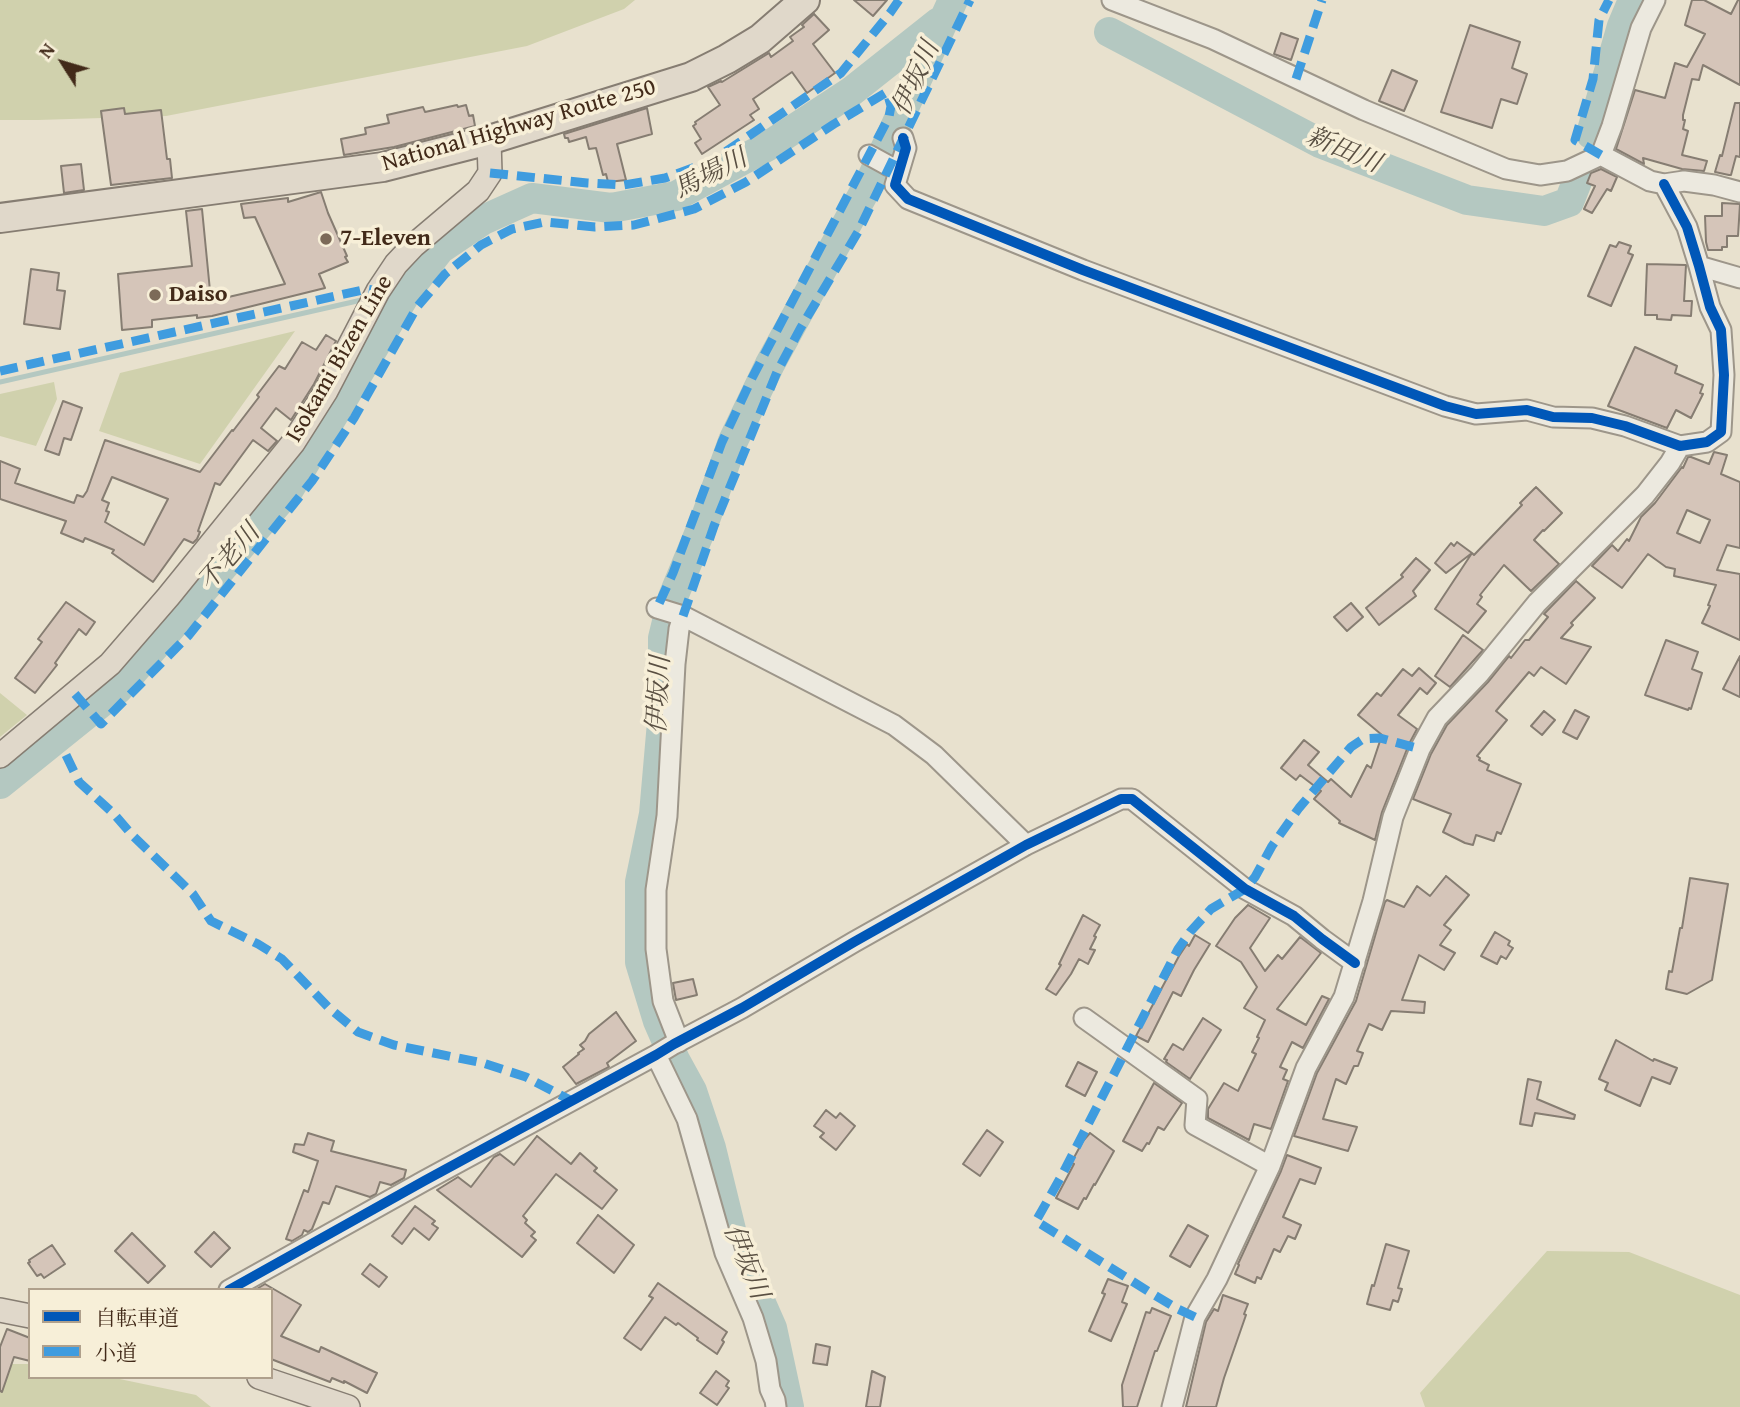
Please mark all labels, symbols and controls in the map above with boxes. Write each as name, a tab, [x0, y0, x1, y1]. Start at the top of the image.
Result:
north arrow	[28, 28, 98, 98]
text: N	[31, 37, 61, 64]
water label: 伊坂川	[887, 37, 947, 121]
street label: National Highway Route 250	[379, 73, 659, 179]
water label: 新田川	[1301, 121, 1385, 181]
water label: 馬場川	[669, 143, 753, 207]
place label: 7-Eleven	[340, 225, 431, 253]
marker: 7-Eleven	[318, 231, 334, 247]
street label: Isokami Bizen Line	[280, 270, 400, 448]
place label: Daiso	[169, 281, 227, 309]
marker: Daiso	[147, 287, 163, 303]
water label: 不老川	[193, 518, 267, 598]
water label: 伊坂川	[642, 655, 678, 735]
water label: 伊坂川	[716, 1220, 774, 1304]
legend	[28, 1288, 273, 1379]
text: 自転車道	[95, 1302, 179, 1333]
text: 小道	[95, 1337, 137, 1368]

